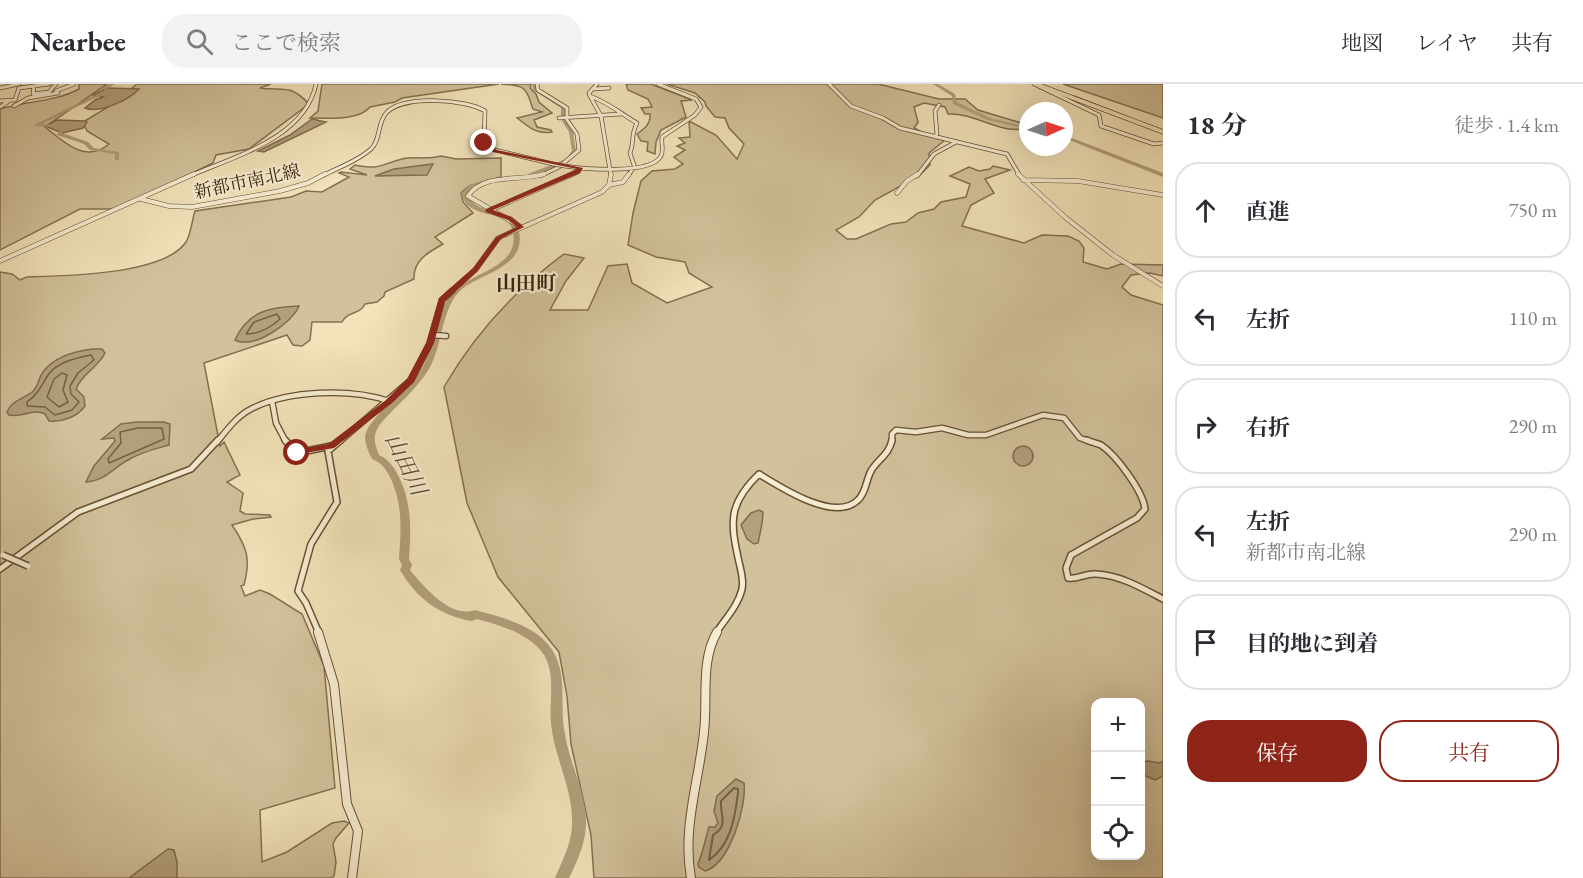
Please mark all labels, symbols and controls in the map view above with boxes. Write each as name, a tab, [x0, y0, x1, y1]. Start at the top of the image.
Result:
search box	[162, 14, 582, 68]
text: Nearbee	[30, 23, 126, 59]
icon: search	[183, 25, 216, 58]
text: ここで検索	[231, 28, 341, 57]
text: 地図	[1341, 29, 1383, 56]
text: レイヤ	[1416, 29, 1478, 56]
text: 共有	[1511, 29, 1553, 56]
north arrow	[1019, 102, 1073, 156]
text: 18 分	[1187, 108, 1247, 142]
text: 徒歩 · 1.4 km	[1454, 112, 1559, 138]
route end	[470, 129, 496, 155]
street label: 新都市南北線	[192, 159, 302, 203]
icon: ahead	[1189, 194, 1222, 227]
text: 直進	[1246, 197, 1290, 226]
text: 750 m	[1509, 197, 1557, 223]
district label: 山田町	[496, 270, 557, 296]
icon: left	[1189, 302, 1222, 335]
text: 左折	[1246, 305, 1290, 334]
text: 110 m	[1509, 305, 1557, 331]
icon: right	[1189, 410, 1222, 443]
text: 右折	[1246, 413, 1290, 442]
text: 290 m	[1509, 413, 1557, 439]
water label: 山田川	[378, 428, 434, 502]
route start	[283, 439, 309, 465]
text: 左折	[1246, 507, 1290, 536]
icon: left	[1189, 518, 1222, 551]
text: 290 m	[1509, 521, 1557, 547]
text: 新都市南北線	[1246, 539, 1366, 565]
icon: arrive	[1189, 626, 1222, 659]
text: 目的地に到着	[1246, 629, 1378, 658]
map controls	[1091, 698, 1145, 860]
button: +	[1091, 698, 1145, 752]
button: 保存	[1187, 720, 1367, 782]
button: 共有	[1379, 720, 1559, 782]
button: −	[1091, 752, 1145, 806]
button: locate	[1091, 806, 1145, 860]

